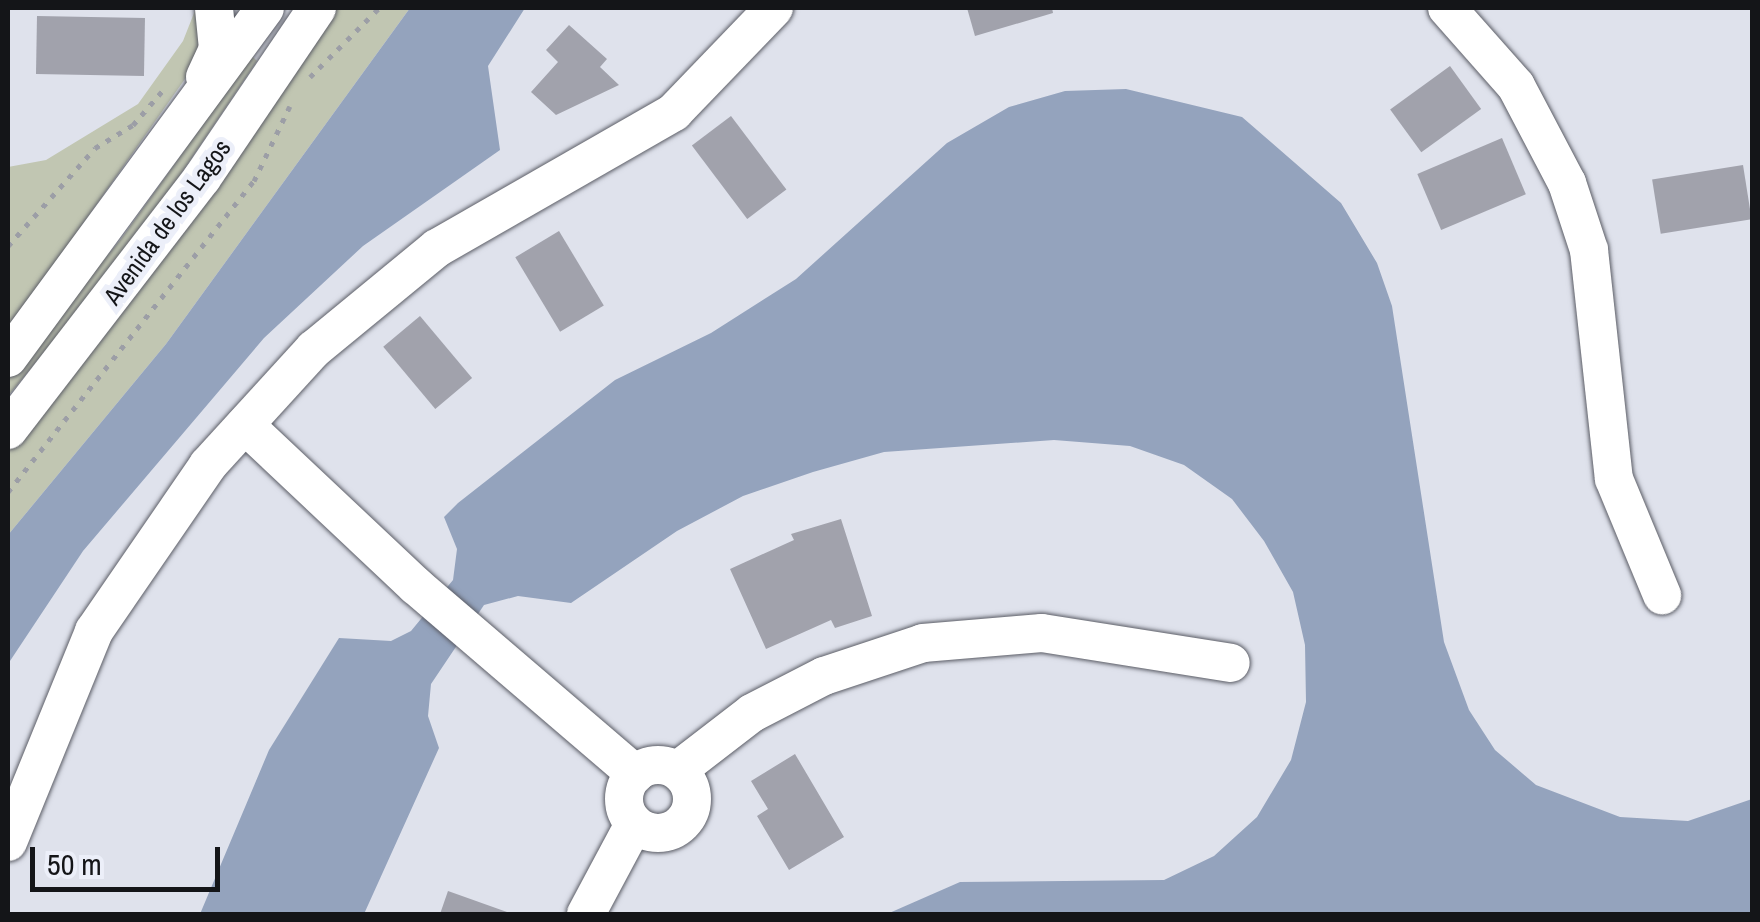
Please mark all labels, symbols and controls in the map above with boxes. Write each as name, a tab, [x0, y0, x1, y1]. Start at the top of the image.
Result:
street label: Avenida de los Lagos	[97, 134, 237, 310]
scale bar	[35, 827, 225, 889]
text: 50 m	[47, 844, 102, 884]

